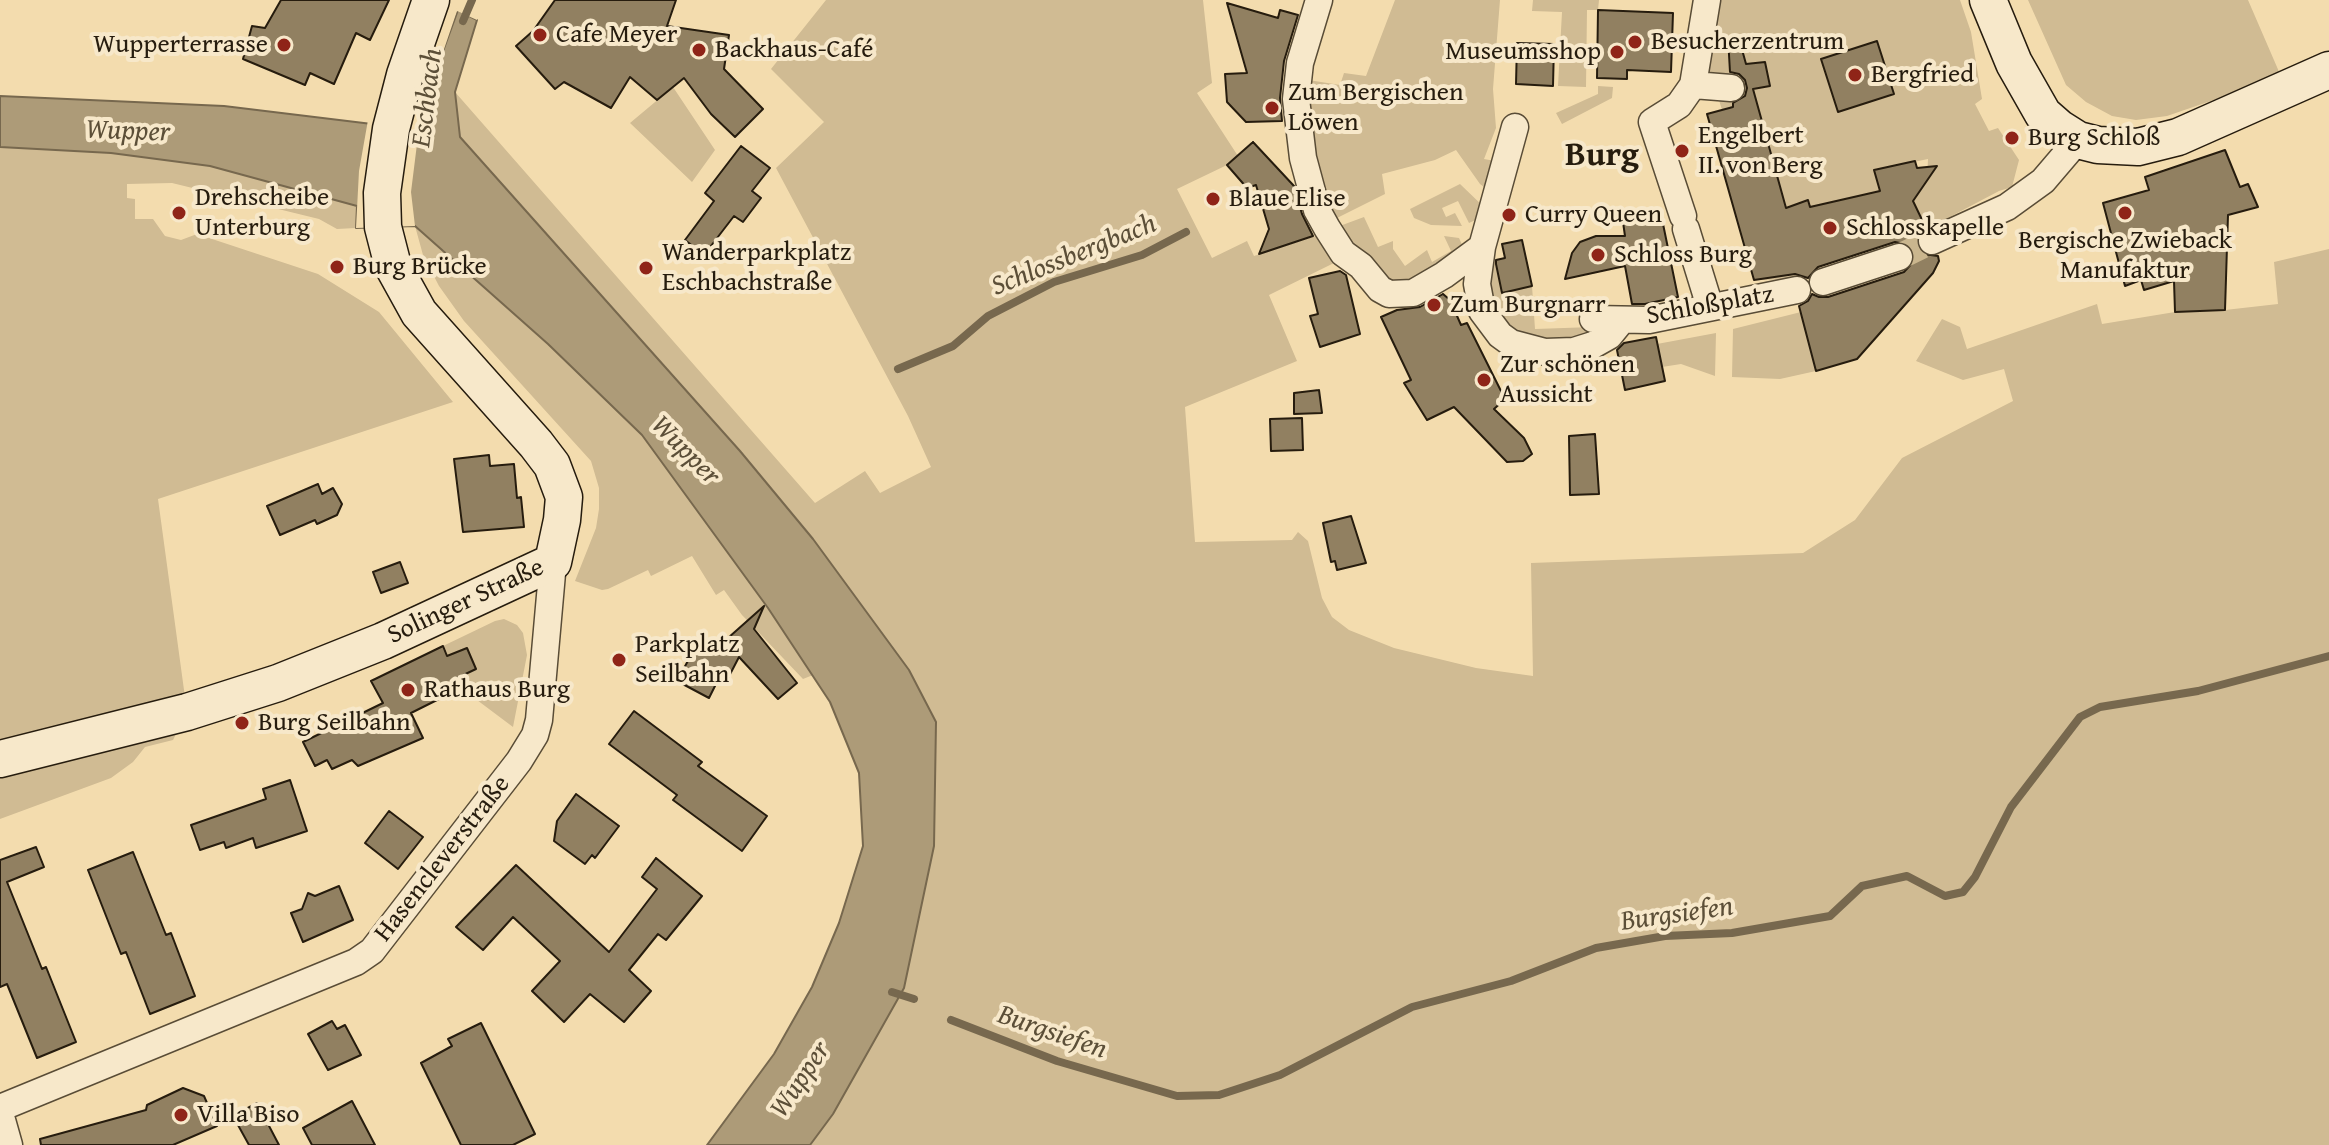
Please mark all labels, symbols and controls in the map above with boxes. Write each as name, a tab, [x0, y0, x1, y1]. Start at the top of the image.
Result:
place label: Cafe Meyer	[556, 19, 678, 51]
marker: Cafe Meyer	[531, 26, 549, 44]
place label: Besucherzentrum	[1651, 26, 1844, 58]
place label: Wupperterrasse	[93, 29, 268, 61]
marker: Besucherzentrum	[1626, 33, 1644, 51]
place label: Backhaus-Café	[715, 34, 874, 66]
marker: Wupperterrasse	[275, 36, 293, 54]
place label: Museumsshop	[1445, 36, 1601, 68]
marker: Backhaus-Café	[690, 41, 708, 59]
marker: Museumsshop	[1608, 43, 1626, 61]
water label: Eschbach	[405, 47, 451, 149]
place label: Bergfried	[1871, 59, 1974, 91]
marker: Bergfried	[1846, 66, 1864, 84]
place label: Zum Bergischen Löwen	[1288, 77, 1464, 138]
marker: Zum Bergischen Löwen	[1263, 99, 1281, 117]
water label: Wupper	[85, 114, 171, 150]
place label: Engelbert II. von Berg	[1698, 120, 1823, 182]
place label: Burg Schloß	[2028, 122, 2160, 154]
marker: Burg Schloß	[2003, 129, 2021, 147]
district label: Burg	[1565, 136, 1639, 176]
marker: Engelbert II. von Berg	[1673, 142, 1691, 160]
place label: Drehscheibe Unterburg	[195, 182, 329, 244]
place label: Blaue Elise	[1229, 183, 1346, 215]
marker: Blaue Elise	[1204, 190, 1222, 208]
place label: Curry Queen	[1525, 199, 1662, 231]
marker: Drehscheibe Unterburg	[170, 204, 188, 222]
marker: Bergische Zwieback Manufaktur	[2116, 204, 2134, 222]
marker: Curry Queen	[1500, 206, 1518, 224]
water label: Schlossbergbach	[987, 208, 1161, 304]
place label: Schlosskapelle	[1846, 212, 2004, 244]
marker: Schlosskapelle	[1821, 219, 1839, 237]
place label: Bergische Zwieback Manufaktur	[2018, 225, 2232, 286]
place label: Wanderparkplatz Eschbachstraße	[662, 237, 851, 298]
place label: Schloss Burg	[1614, 239, 1752, 271]
marker: Schloss Burg	[1589, 246, 1607, 264]
place label: Burg Brücke	[353, 251, 487, 283]
marker: Burg Brücke	[328, 258, 346, 276]
marker: Wanderparkplatz Eschbachstraße	[637, 259, 655, 277]
street label: Schloßplatz	[1644, 279, 1776, 333]
place label: Zum Burgnarr	[1450, 289, 1606, 321]
marker: Zum Burgnarr	[1425, 296, 1443, 314]
place label: Zur schönen Aussicht	[1500, 349, 1635, 410]
marker: Zur schönen Aussicht	[1475, 371, 1493, 389]
water label: Wupper	[643, 409, 727, 493]
street label: Solinger Straße	[383, 552, 549, 652]
place label: Parkplatz Seilbahn	[635, 629, 739, 690]
marker: Parkplatz Seilbahn	[610, 651, 628, 669]
place label: Rathaus Burg	[424, 674, 570, 706]
marker: Rathaus Burg	[399, 681, 417, 699]
place label: Burg Seilbahn	[258, 707, 411, 739]
marker: Burg Seilbahn	[233, 714, 251, 732]
street label: Hasencleverstraße	[368, 770, 518, 948]
water label: Burgsiefen	[1619, 890, 1735, 940]
water label: Burgsiefen	[993, 999, 1111, 1067]
water label: Wupper	[763, 1036, 839, 1124]
place label: Villa Biso	[197, 1099, 300, 1131]
marker: Villa Biso	[172, 1106, 190, 1124]

